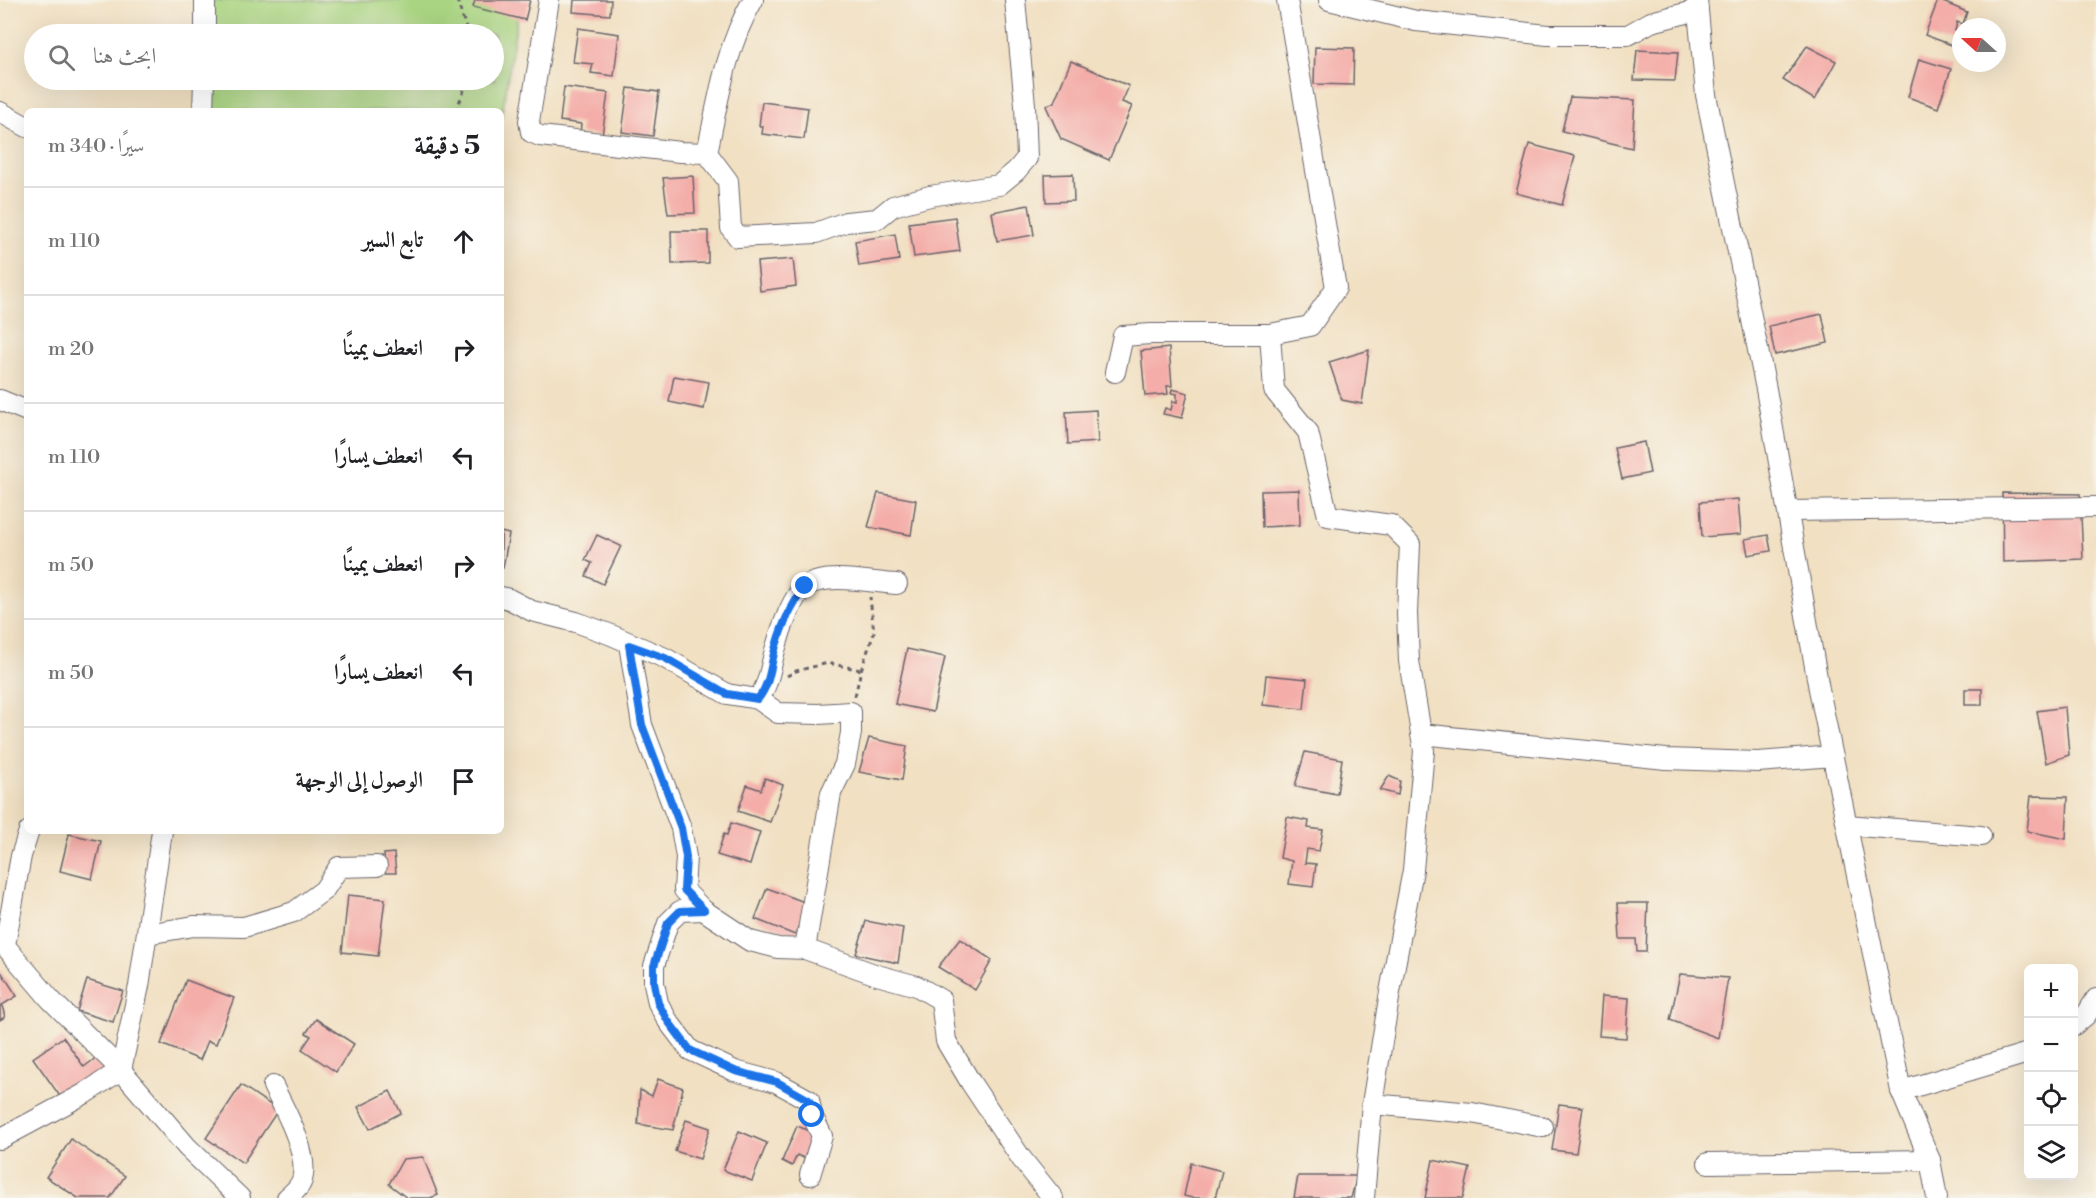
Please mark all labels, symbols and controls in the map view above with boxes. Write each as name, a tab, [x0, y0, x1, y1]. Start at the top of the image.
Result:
north arrow	[1952, 18, 2006, 72]
search box	[24, 24, 504, 90]
icon: search	[45, 41, 78, 74]
text: ابحث هنا	[93, 43, 156, 70]
text: 5 دقيقة	[414, 130, 480, 162]
text: سيرًا · 340 m	[48, 134, 144, 159]
icon: ahead	[447, 225, 480, 258]
text: تابع السير	[362, 227, 423, 254]
text: 110 m	[48, 229, 100, 254]
icon: right	[447, 333, 480, 366]
text: انعطف يمينًا	[343, 335, 423, 362]
text: 20 m	[48, 337, 94, 362]
icon: left	[447, 441, 480, 474]
text: انعطف يسارًا	[334, 443, 423, 470]
text: 110 m	[48, 445, 100, 470]
icon: right	[447, 549, 480, 582]
text: انعطف يمينًا	[343, 551, 423, 578]
text: 50 m	[48, 553, 94, 578]
route end	[791, 572, 817, 598]
icon: left	[447, 657, 480, 690]
text: انعطف يسارًا	[334, 659, 423, 686]
text: 50 m	[48, 661, 94, 686]
icon: arrive	[447, 765, 480, 798]
text: الوصول إلى الوجهة	[295, 767, 423, 794]
map controls	[2024, 964, 2078, 1180]
button: +	[2024, 964, 2078, 1018]
button: −	[2024, 1018, 2078, 1072]
button: locate	[2024, 1072, 2078, 1126]
route start	[798, 1101, 824, 1127]
button: layers	[2024, 1126, 2078, 1180]

